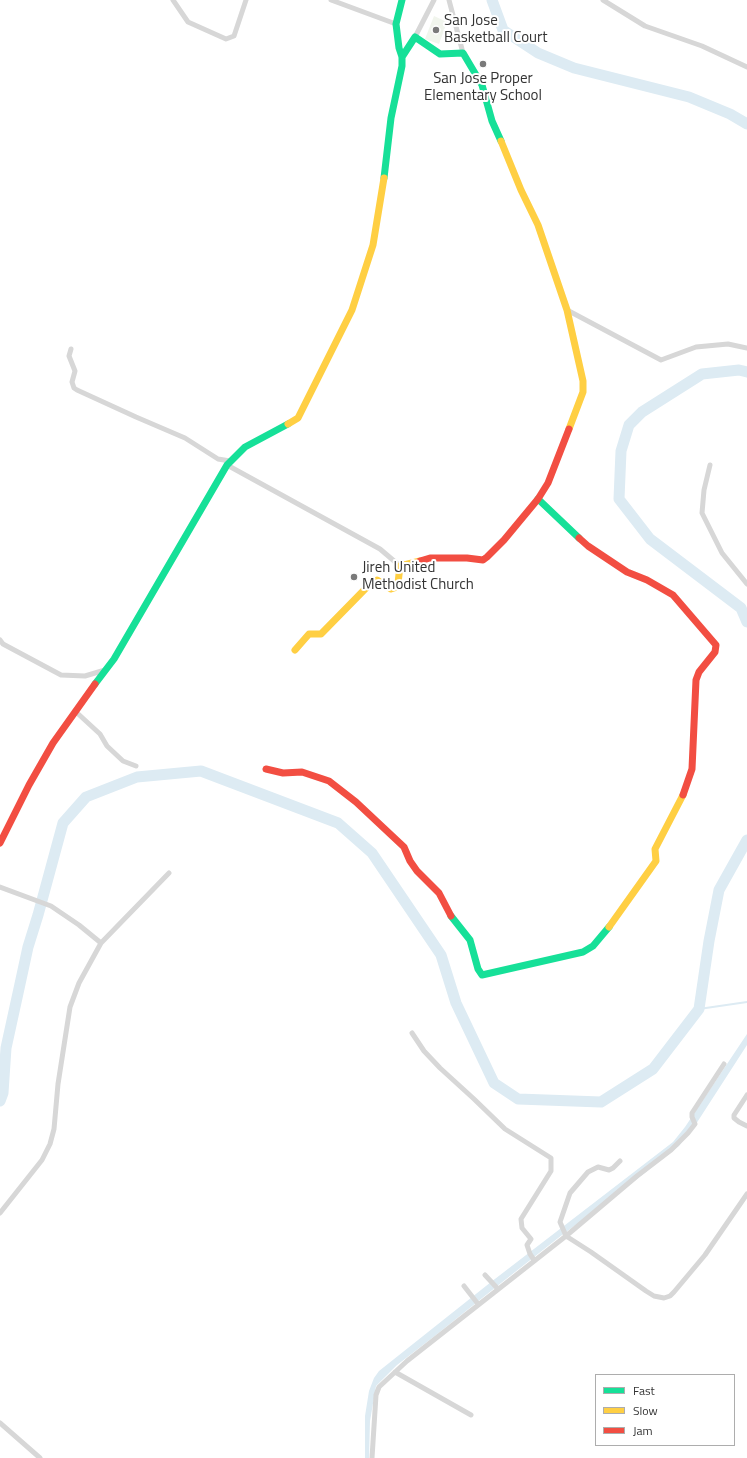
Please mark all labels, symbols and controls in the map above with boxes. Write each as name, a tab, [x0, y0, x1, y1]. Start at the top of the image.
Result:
place label: San Jose Basketball Court	[444, 12, 547, 47]
marker: San Jose Basketball Court	[431, 25, 441, 35]
marker: San Jose Proper Elementary School	[478, 59, 488, 69]
place label: San Jose Proper Elementary School	[424, 70, 542, 105]
place label: Jireh United Methodist Church	[362, 559, 474, 594]
marker: Jireh United Methodist Church	[349, 572, 359, 582]
legend	[595, 1374, 735, 1446]
text: Fast	[633, 1381, 655, 1400]
text: Slow	[633, 1401, 658, 1420]
text: Jam	[633, 1421, 653, 1440]

